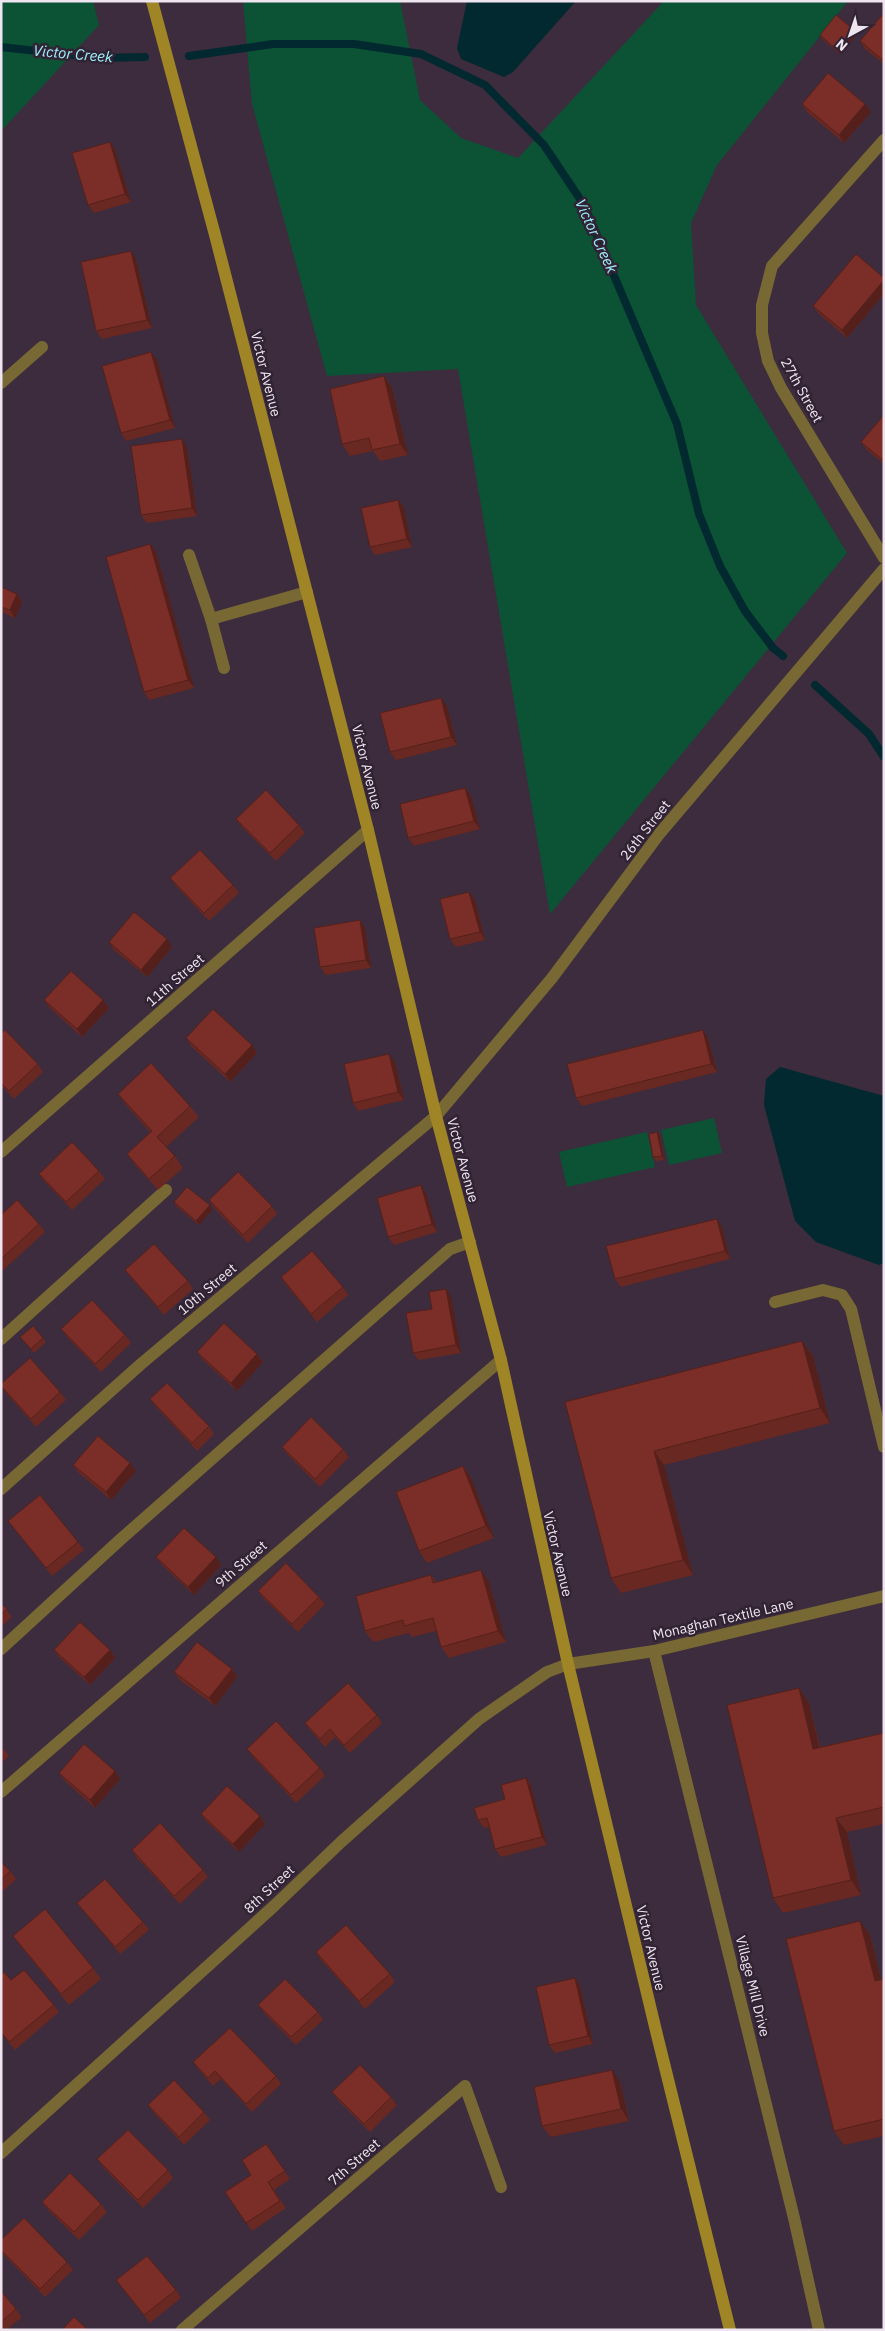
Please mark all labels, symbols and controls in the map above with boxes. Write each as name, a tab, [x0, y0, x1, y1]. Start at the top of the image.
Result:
north arrow	[825, 10, 875, 60]
text: N	[832, 35, 851, 55]
water label: Victor Creek	[33, 41, 114, 66]
water label: Victor Creek	[571, 196, 622, 276]
street label: Victor Avenue	[247, 330, 285, 419]
street label: 27th Street	[777, 354, 827, 426]
street label: Victor Avenue	[348, 723, 386, 812]
street label: 26th Street	[616, 796, 674, 864]
street label: 11th Street	[142, 950, 208, 1010]
street label: Victor Avenue	[443, 1116, 483, 1205]
street label: 10th Street	[174, 1259, 240, 1319]
street label: Victor Avenue	[539, 1510, 577, 1599]
street label: 9th Street	[211, 1536, 271, 1591]
street label: Monaghan Textile Lane	[651, 1594, 795, 1644]
street label: 8th Street	[240, 1861, 298, 1917]
street label: Victor Avenue	[632, 1904, 670, 1993]
street label: Village Mill Drive	[732, 1934, 774, 2039]
street label: 7th Street	[324, 2134, 384, 2189]

